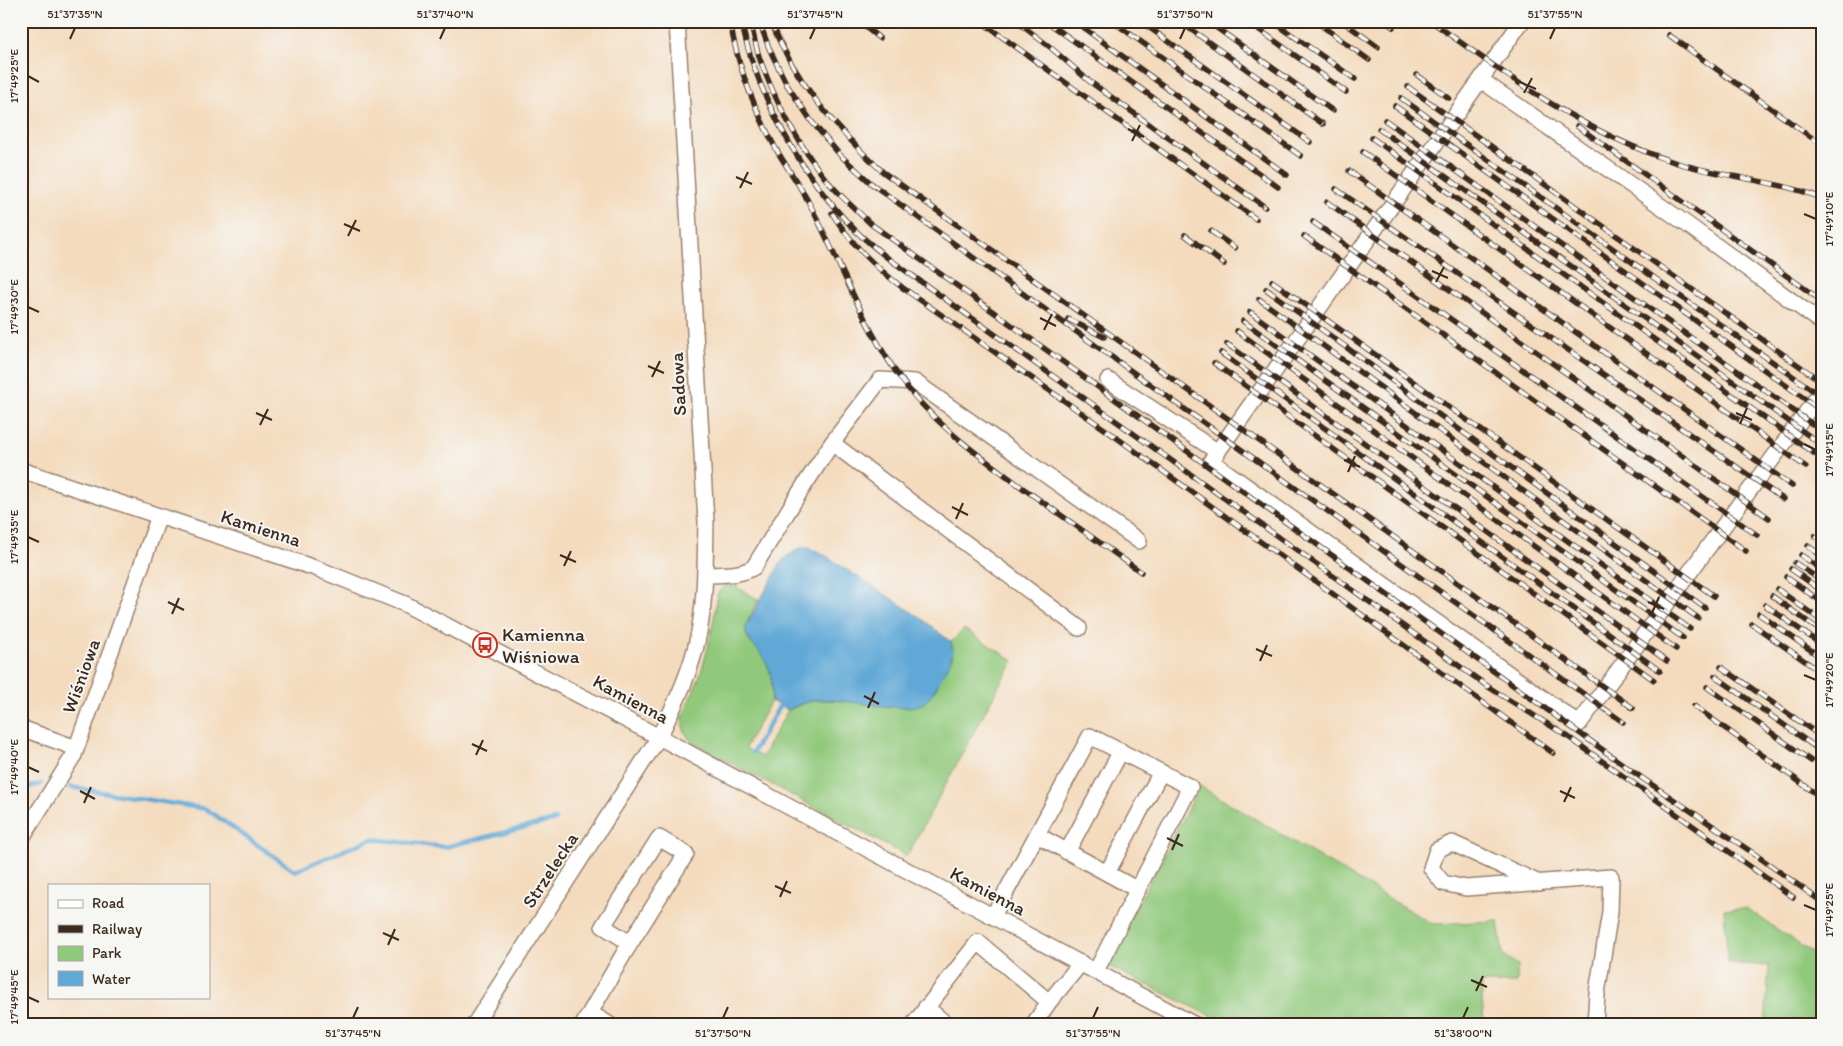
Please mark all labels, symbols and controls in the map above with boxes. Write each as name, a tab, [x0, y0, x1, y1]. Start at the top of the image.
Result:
text: 51°37'35"N	[47, 7, 103, 21]
text: 51°37'40"N	[416, 7, 474, 21]
text: 51°37'45"N	[787, 7, 843, 21]
text: 51°37'50"N	[1157, 7, 1213, 21]
text: 51°37'55"N	[1527, 7, 1583, 21]
text: 17°49'25"E	[7, 48, 21, 103]
text: 17°49'10"E	[1822, 191, 1836, 246]
text: 17°49'30"E	[7, 279, 21, 335]
street label: Sadowa	[665, 352, 691, 416]
text: 17°49'15"E	[1822, 423, 1836, 477]
street label: Kamienna	[218, 504, 304, 552]
text: 17°49'35"E	[7, 509, 21, 564]
place label: Kamienna Wiśniowa	[502, 623, 585, 668]
bus stop icon: Kamienna Wiśniowa	[472, 632, 498, 658]
street label: Wiśniowa	[57, 635, 105, 716]
text: 17°49'20"E	[1822, 652, 1836, 708]
street label: Kamienna	[589, 669, 673, 729]
text: 17°49'40"E	[7, 738, 21, 795]
street label: Strzelecka	[517, 828, 583, 912]
street label: Kamienna	[946, 861, 1030, 921]
text: 17°49'25"E	[1822, 882, 1836, 937]
legend	[48, 884, 210, 998]
text: Road	[92, 894, 125, 912]
text: Railway	[92, 920, 142, 938]
text: Park	[92, 944, 122, 962]
text: 17°49'45"E	[7, 969, 21, 1025]
text: Water	[92, 970, 131, 988]
text: 51°37'45"N	[325, 1026, 381, 1040]
text: 51°37'50"N	[695, 1026, 751, 1040]
text: 51°37'55"N	[1065, 1026, 1121, 1040]
text: 51°38'00"N	[1434, 1026, 1492, 1040]

